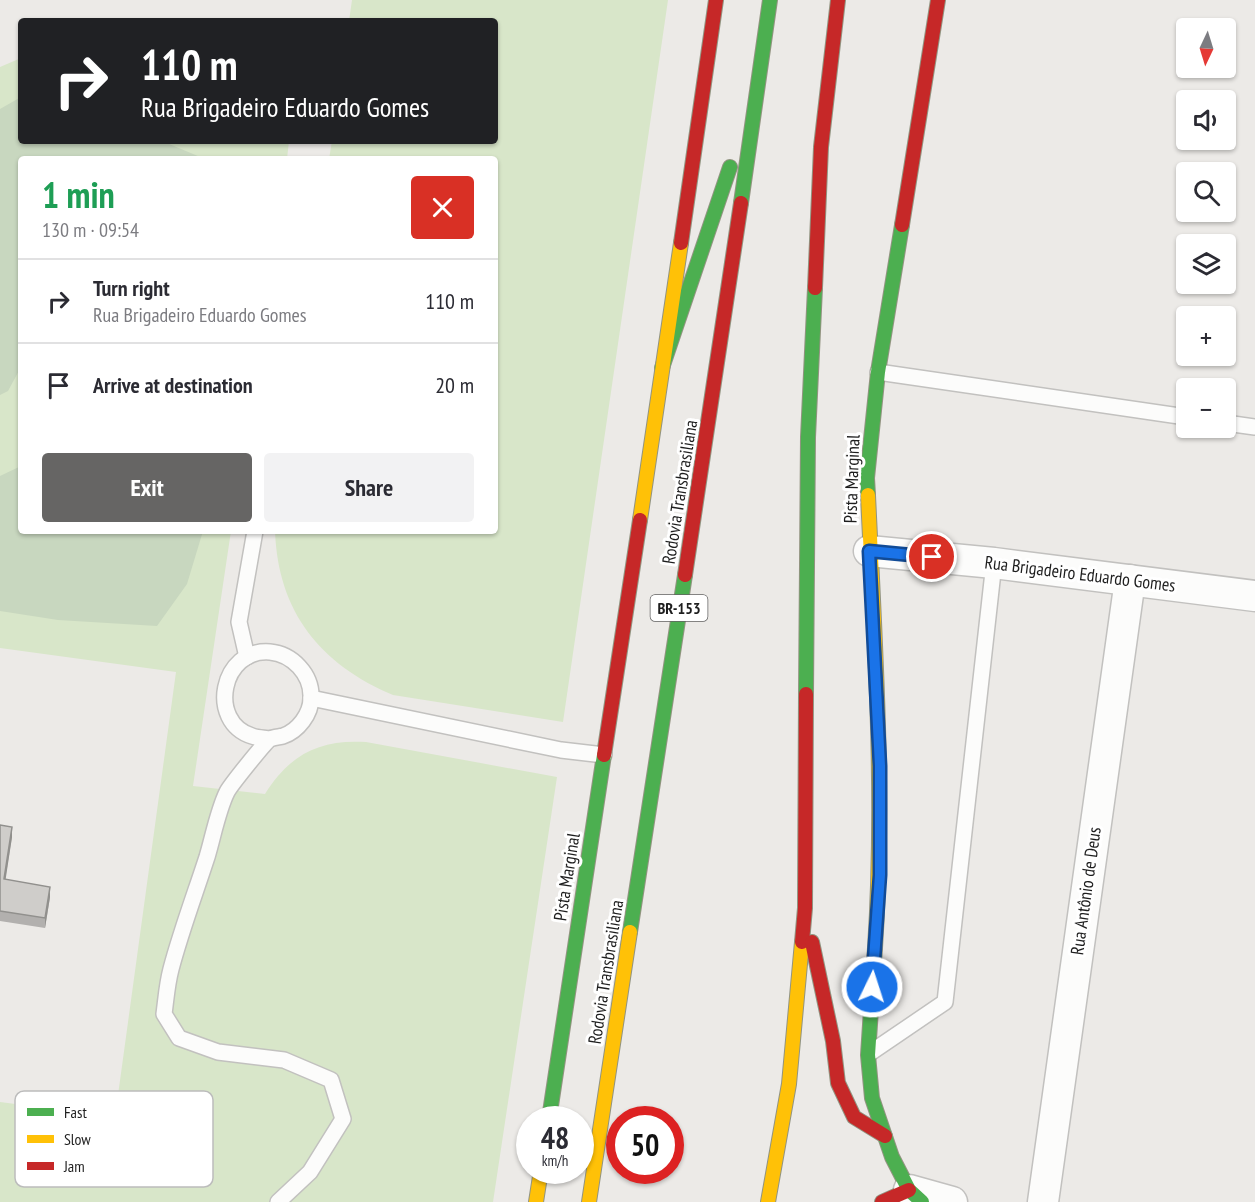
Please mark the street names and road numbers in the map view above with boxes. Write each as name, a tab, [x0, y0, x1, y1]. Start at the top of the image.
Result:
street label: Rodovia Transbrasiliana	[657, 418, 702, 566]
street label: Pista Marginal	[838, 433, 865, 524]
street label: Rua Brigadeiro Eduardo Gomes	[983, 550, 1177, 597]
road number: BR-153	[650, 595, 708, 621]
street label: Rua Antônio de Deus	[1065, 825, 1106, 957]
street label: Pista Marginal	[548, 831, 585, 923]
street label: Rodovia Transbrasiliana	[583, 898, 628, 1046]

